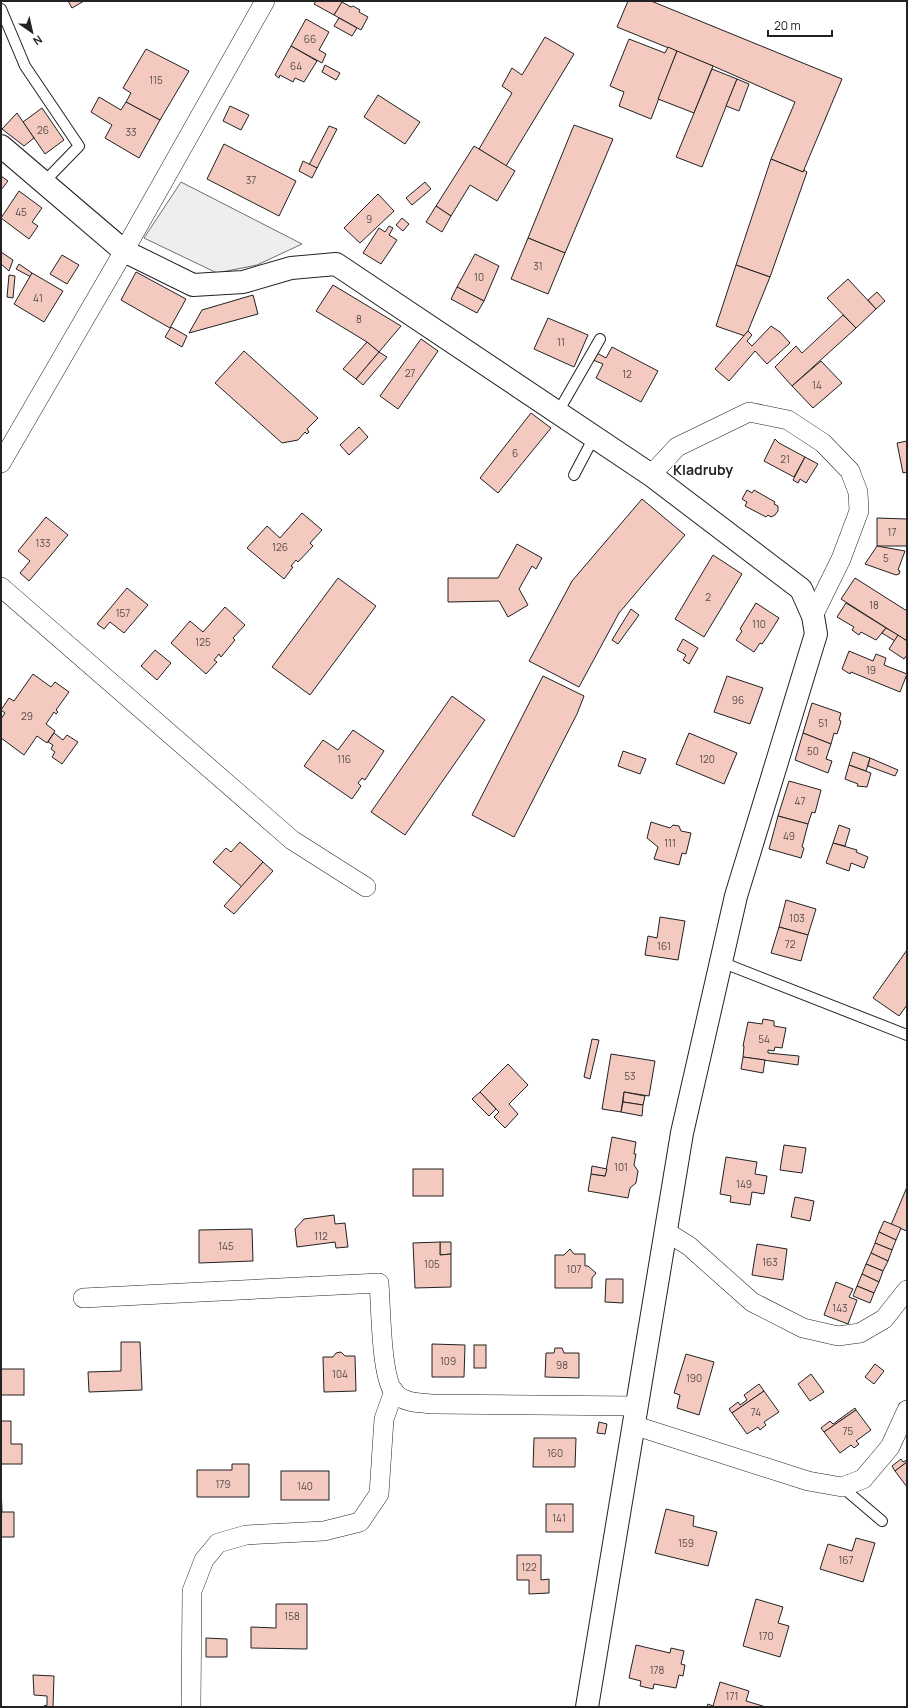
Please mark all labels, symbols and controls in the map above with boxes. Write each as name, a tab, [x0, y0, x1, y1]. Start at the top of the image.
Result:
north arrow	[12, 12, 52, 52]
scale bar	[768, 12, 832, 38]
text: 20 m	[774, 17, 801, 34]
text: N	[30, 32, 45, 49]
house number: 66	[304, 32, 316, 46]
house number: 64	[290, 59, 302, 73]
house number: 115	[149, 73, 163, 87]
house number: 26	[37, 123, 49, 137]
house number: 33	[125, 125, 137, 139]
house number: 37	[246, 173, 256, 187]
house number: 45	[15, 205, 27, 219]
house number: 9	[366, 212, 372, 226]
house number: 31	[533, 259, 543, 273]
house number: 10	[474, 270, 484, 284]
house number: 41	[33, 291, 43, 305]
house number: 8	[356, 312, 362, 326]
house number: 11	[557, 335, 565, 349]
house number: 27	[405, 366, 415, 380]
house number: 12	[622, 367, 632, 381]
house number: 14	[812, 378, 822, 392]
house number: 6	[512, 446, 518, 460]
house number: 21	[780, 452, 790, 466]
district label: Kladruby	[673, 460, 733, 479]
house number: 17	[888, 525, 896, 539]
house number: 133	[36, 536, 50, 550]
house number: 126	[272, 540, 288, 554]
house number: 5	[883, 551, 889, 565]
house number: 2	[705, 590, 711, 604]
house number: 18	[869, 598, 879, 612]
house number: 157	[116, 606, 130, 620]
house number: 110	[752, 617, 766, 631]
house number: 125	[195, 635, 211, 649]
house number: 19	[866, 663, 876, 677]
house number: 96	[732, 693, 744, 707]
house number: 29	[21, 709, 33, 723]
house number: 51	[818, 716, 828, 730]
house number: 50	[807, 744, 819, 758]
house number: 116	[337, 752, 351, 766]
house number: 120	[699, 752, 715, 766]
house number: 47	[795, 794, 805, 808]
house number: 49	[783, 829, 795, 843]
house number: 111	[664, 836, 676, 850]
house number: 103	[789, 911, 805, 925]
house number: 72	[785, 937, 796, 951]
house number: 161	[657, 939, 671, 953]
house number: 54	[758, 1032, 770, 1046]
house number: 53	[624, 1069, 636, 1083]
house number: 101	[614, 1160, 628, 1174]
house number: 149	[736, 1177, 752, 1191]
house number: 112	[314, 1229, 328, 1243]
house number: 145	[218, 1239, 234, 1253]
house number: 163	[762, 1255, 778, 1269]
house number: 105	[424, 1257, 440, 1271]
house number: 107	[566, 1262, 582, 1276]
house number: 143	[832, 1301, 848, 1315]
house number: 109	[440, 1354, 456, 1368]
house number: 98	[556, 1358, 568, 1372]
house number: 104	[332, 1367, 348, 1381]
house number: 190	[686, 1371, 702, 1385]
house number: 74	[751, 1405, 761, 1419]
house number: 75	[843, 1424, 854, 1438]
house number: 160	[547, 1446, 563, 1460]
house number: 179	[215, 1477, 231, 1491]
house number: 140	[297, 1479, 313, 1493]
house number: 141	[552, 1511, 566, 1525]
house number: 159	[678, 1536, 694, 1550]
house number: 167	[838, 1553, 854, 1567]
house number: 122	[521, 1560, 537, 1574]
house number: 158	[284, 1609, 300, 1623]
house number: 170	[758, 1629, 774, 1643]
house number: 178	[650, 1663, 665, 1677]
house number: 171	[726, 1689, 738, 1703]

